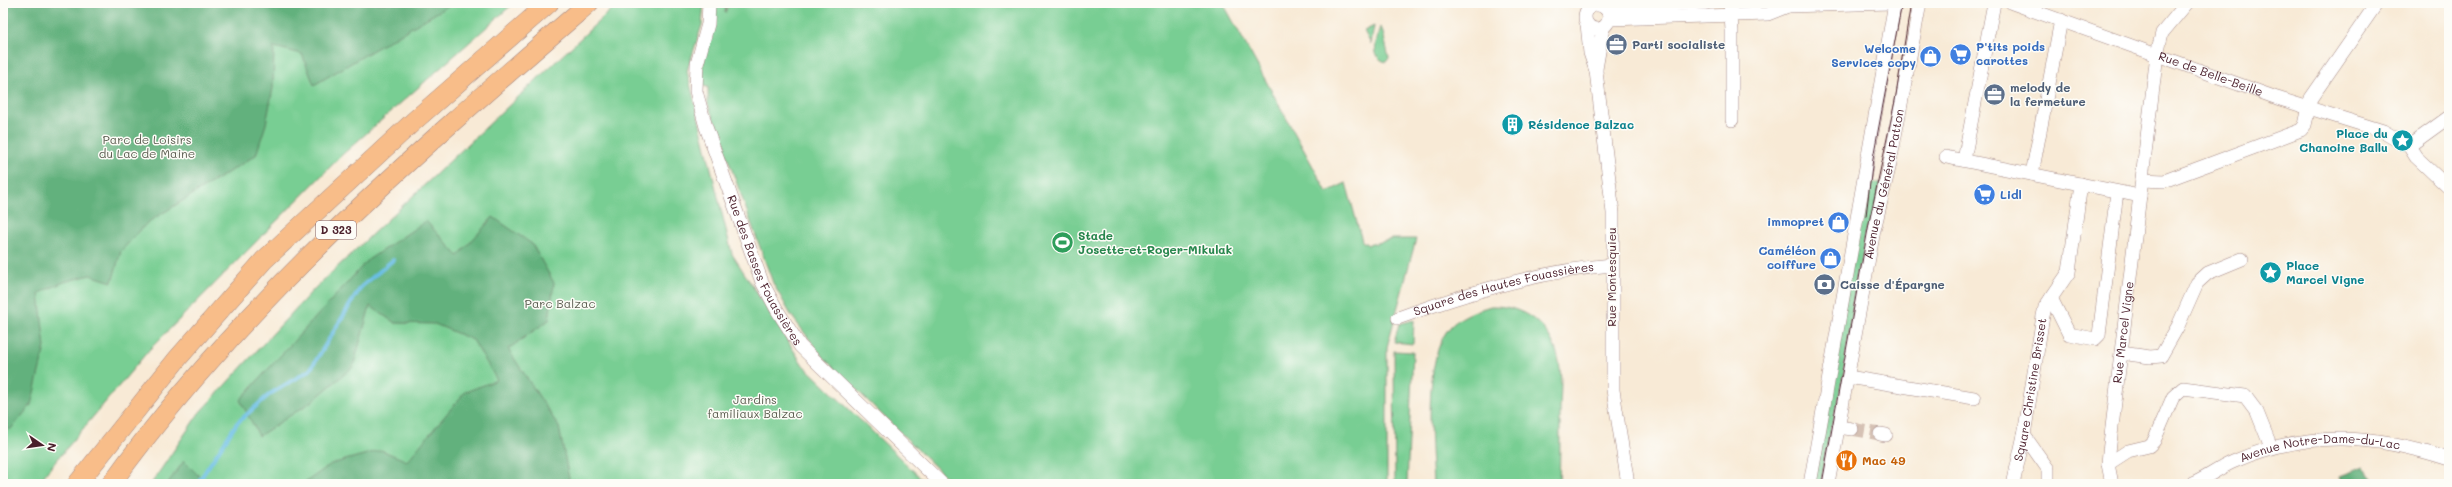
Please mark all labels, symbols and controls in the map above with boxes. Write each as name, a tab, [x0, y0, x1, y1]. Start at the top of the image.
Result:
office icon: Parti socialiste	[1603, 32, 1629, 58]
place label: Parti socialiste	[1632, 36, 1725, 52]
place label: P'tits poids carottes	[1976, 38, 2045, 68]
place label: Welcome Services copy	[1831, 40, 1916, 70]
supermarket icon: P'tits poids carottes	[1948, 41, 1974, 67]
shop icon: Welcome Services copy	[1918, 43, 1944, 69]
street label: Rue de Belle-Beille	[2157, 47, 2265, 99]
place label: melody de la fermeture	[2010, 79, 2086, 109]
office icon: melody de la fermeture	[1982, 82, 2008, 108]
street label: Avenue du Général Patton	[1860, 108, 1907, 261]
building icon: Résidence Balzac	[1500, 112, 1526, 138]
place label: Résidence Balzac	[1528, 116, 1634, 132]
place label: Place du Chanoine Ballu	[2299, 125, 2388, 155]
place icon: Place du Chanoine Ballu	[2390, 128, 2416, 154]
park label: Parc de Loisirs du Lac de Maine	[99, 131, 195, 161]
supermarket icon: Lidl	[1971, 182, 1997, 208]
place label: Lidl	[2000, 186, 2022, 202]
street label: Rue des Basses Fouassières	[724, 193, 807, 348]
shop icon: immopret	[1826, 209, 1852, 235]
place label: immopret	[1767, 213, 1824, 229]
road number: D 323	[316, 221, 356, 239]
place label: Stade Josette-et-Roger-Mikulak	[1078, 227, 1232, 257]
street label: Rue Montesquieu	[1603, 227, 1619, 327]
sports icon: Stade Josette-et-Roger-Mikulak	[1049, 230, 1075, 256]
place label: Caméléon coiffure	[1758, 242, 1816, 272]
shop icon: Caméléon coiffure	[1818, 245, 1844, 271]
place label: Place Marcel Vigne	[2286, 257, 2364, 287]
street label: Square des Hautes Fouassières	[1411, 258, 1595, 319]
place icon: Place Marcel Vigne	[2257, 260, 2283, 286]
bank icon: Caisse d'Épargne	[1811, 272, 1837, 298]
place label: Caisse d'Épargne	[1840, 276, 1945, 292]
street label: Rue Marcel Vigne	[2108, 280, 2137, 384]
park label: Parc Balzac	[525, 295, 595, 311]
street label: Square Christine Brisset	[2009, 317, 2050, 463]
park label: Jardins familiaux Balzac	[707, 391, 803, 421]
north arrow	[22, 425, 62, 465]
street label: Avenue Notre-Dame-du-Lac	[2237, 430, 2402, 465]
text: N	[44, 442, 60, 453]
restaurant icon: Mac 49	[1834, 448, 1860, 474]
place label: Mac 49	[1862, 452, 1905, 468]

